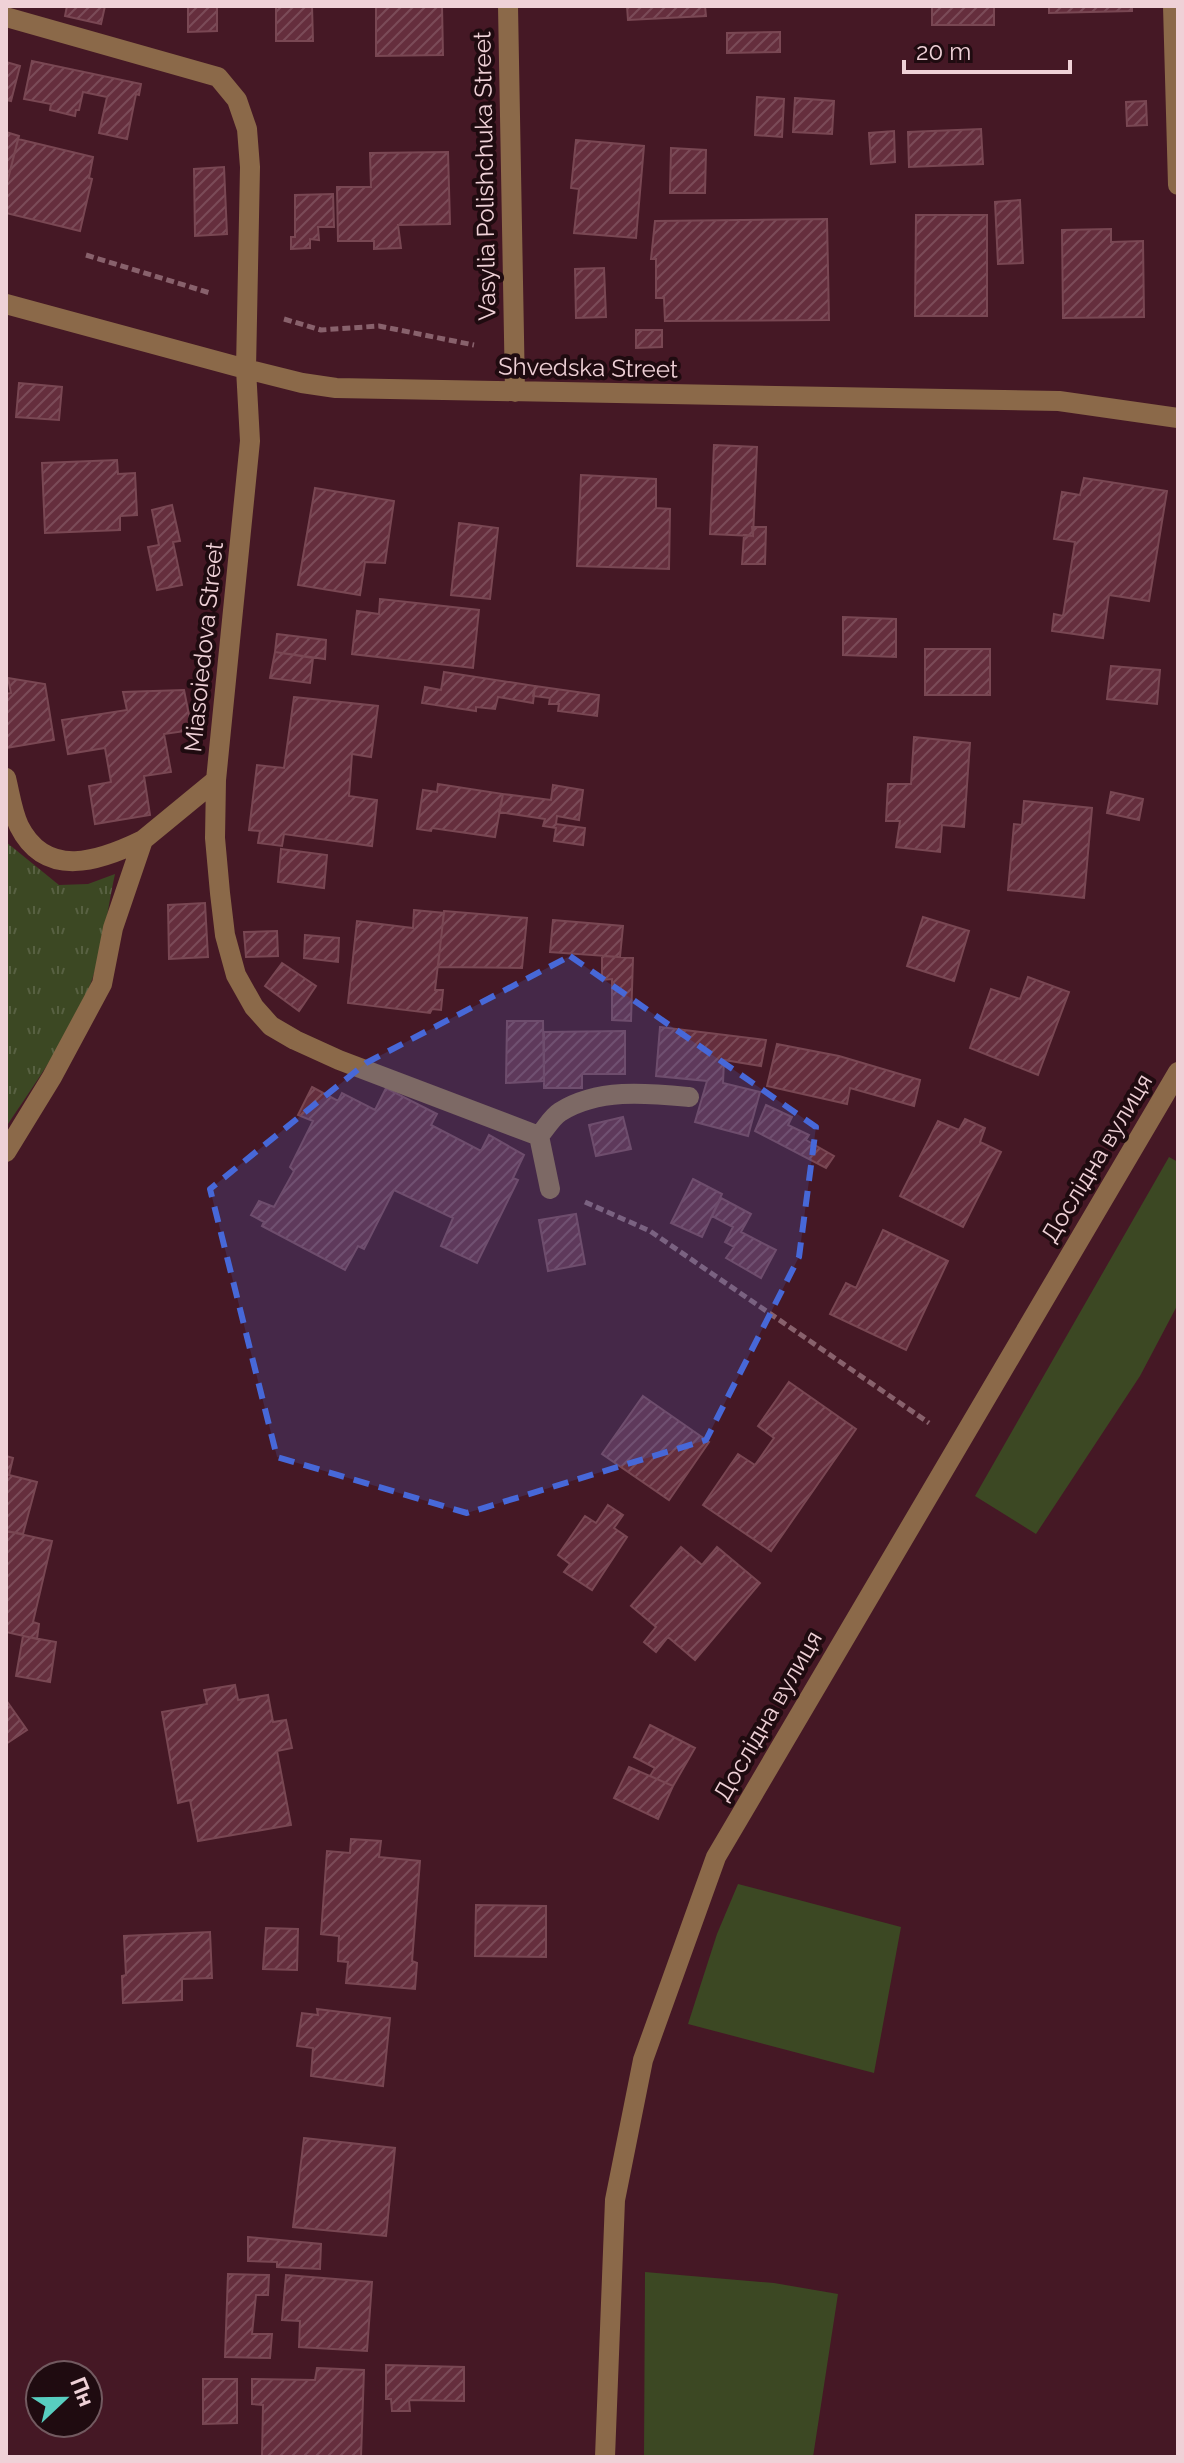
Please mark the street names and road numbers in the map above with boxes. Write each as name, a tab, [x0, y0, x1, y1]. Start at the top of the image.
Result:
street label: Vasylia Polishchuka Street	[467, 31, 502, 321]
street label: Shvedska Street	[498, 351, 678, 384]
street label: Miasoiedova Street	[178, 540, 229, 754]
street label: Дослідна вулиця	[1035, 1068, 1158, 1247]
street label: Дослідна вулиця	[707, 1626, 828, 1806]

